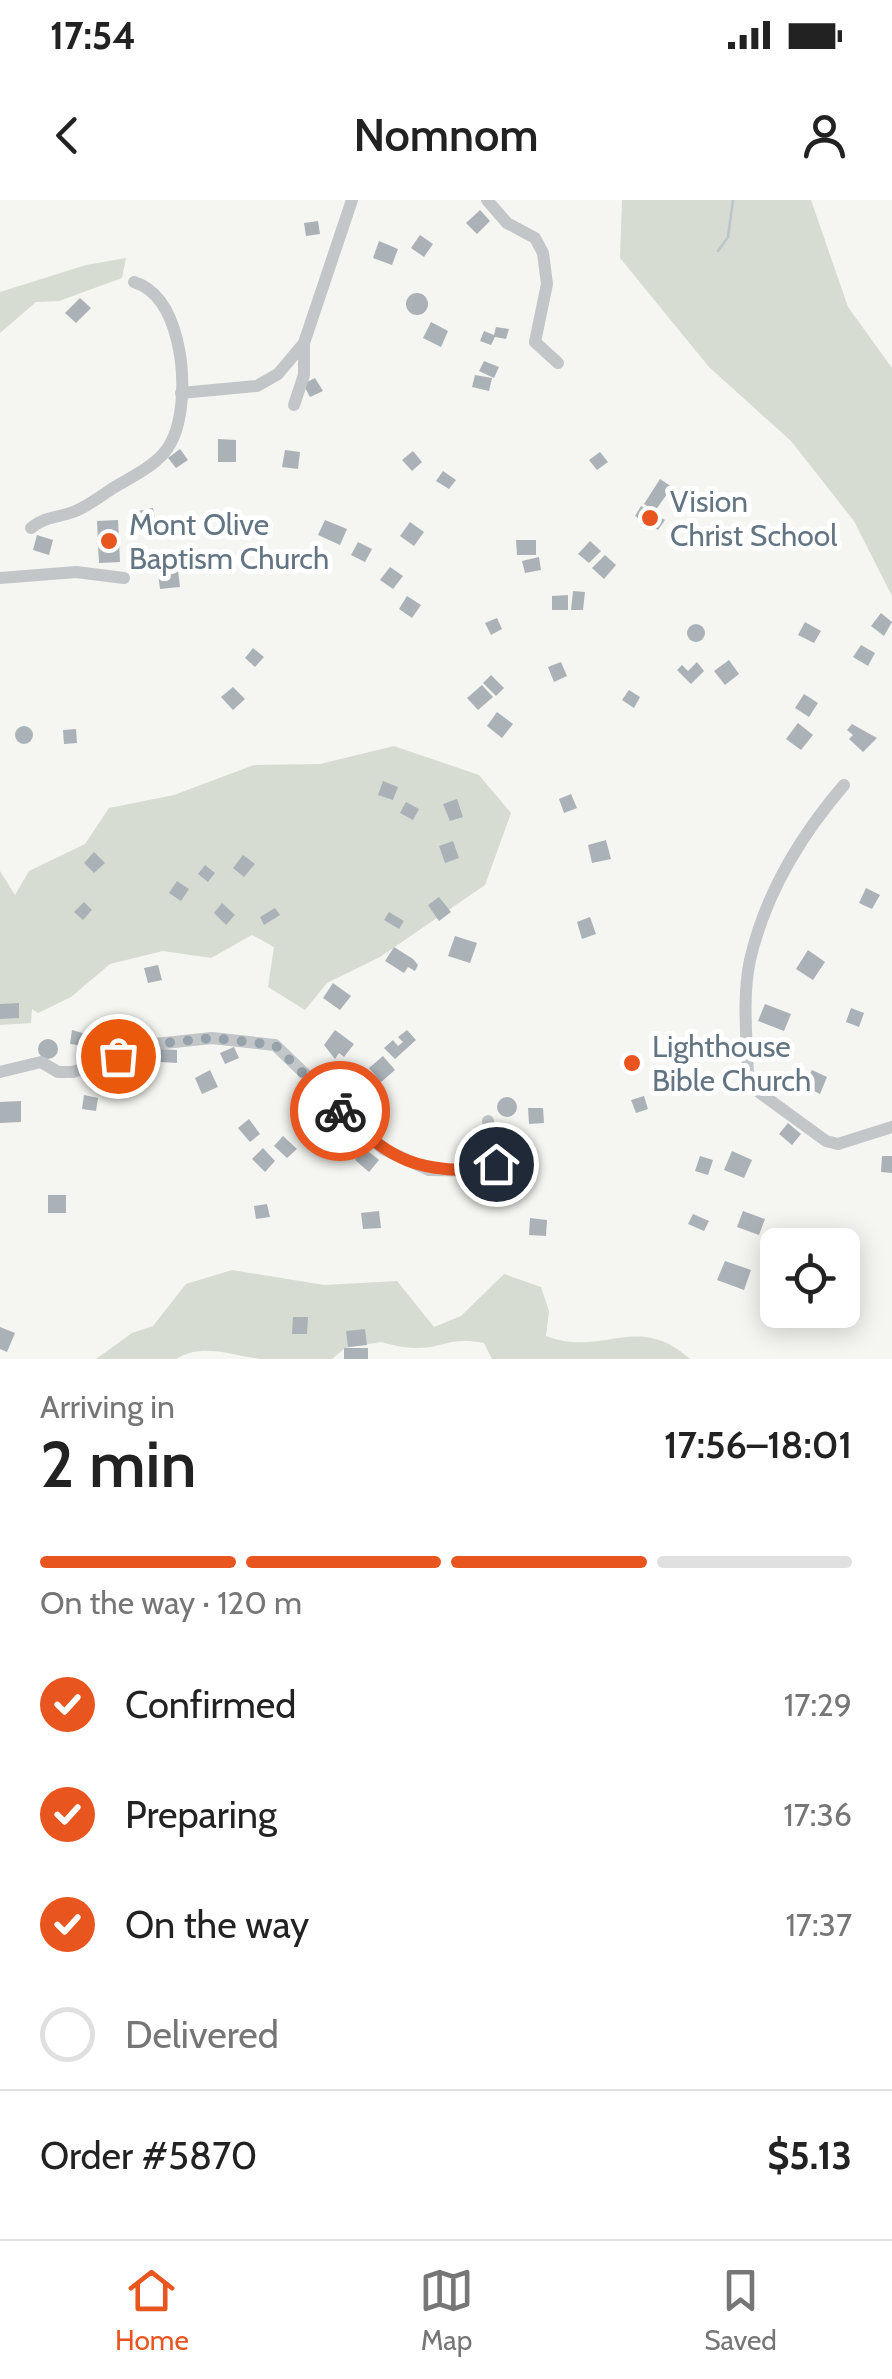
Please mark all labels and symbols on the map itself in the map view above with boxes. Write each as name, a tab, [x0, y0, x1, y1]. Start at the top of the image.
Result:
place label: Vision Christ School	[670, 483, 837, 554]
place label: Mont Olive Baptism Church	[129, 506, 329, 577]
marker: Vision Christ School	[639, 507, 661, 529]
marker: Mont Olive Baptism Church	[98, 530, 120, 552]
pin	[76, 1014, 161, 1099]
place label: Lighthouse Bible Church	[652, 1028, 811, 1099]
marker: Lighthouse Bible Church	[621, 1052, 643, 1074]
courier	[290, 1061, 390, 1161]
pin	[454, 1122, 539, 1207]

